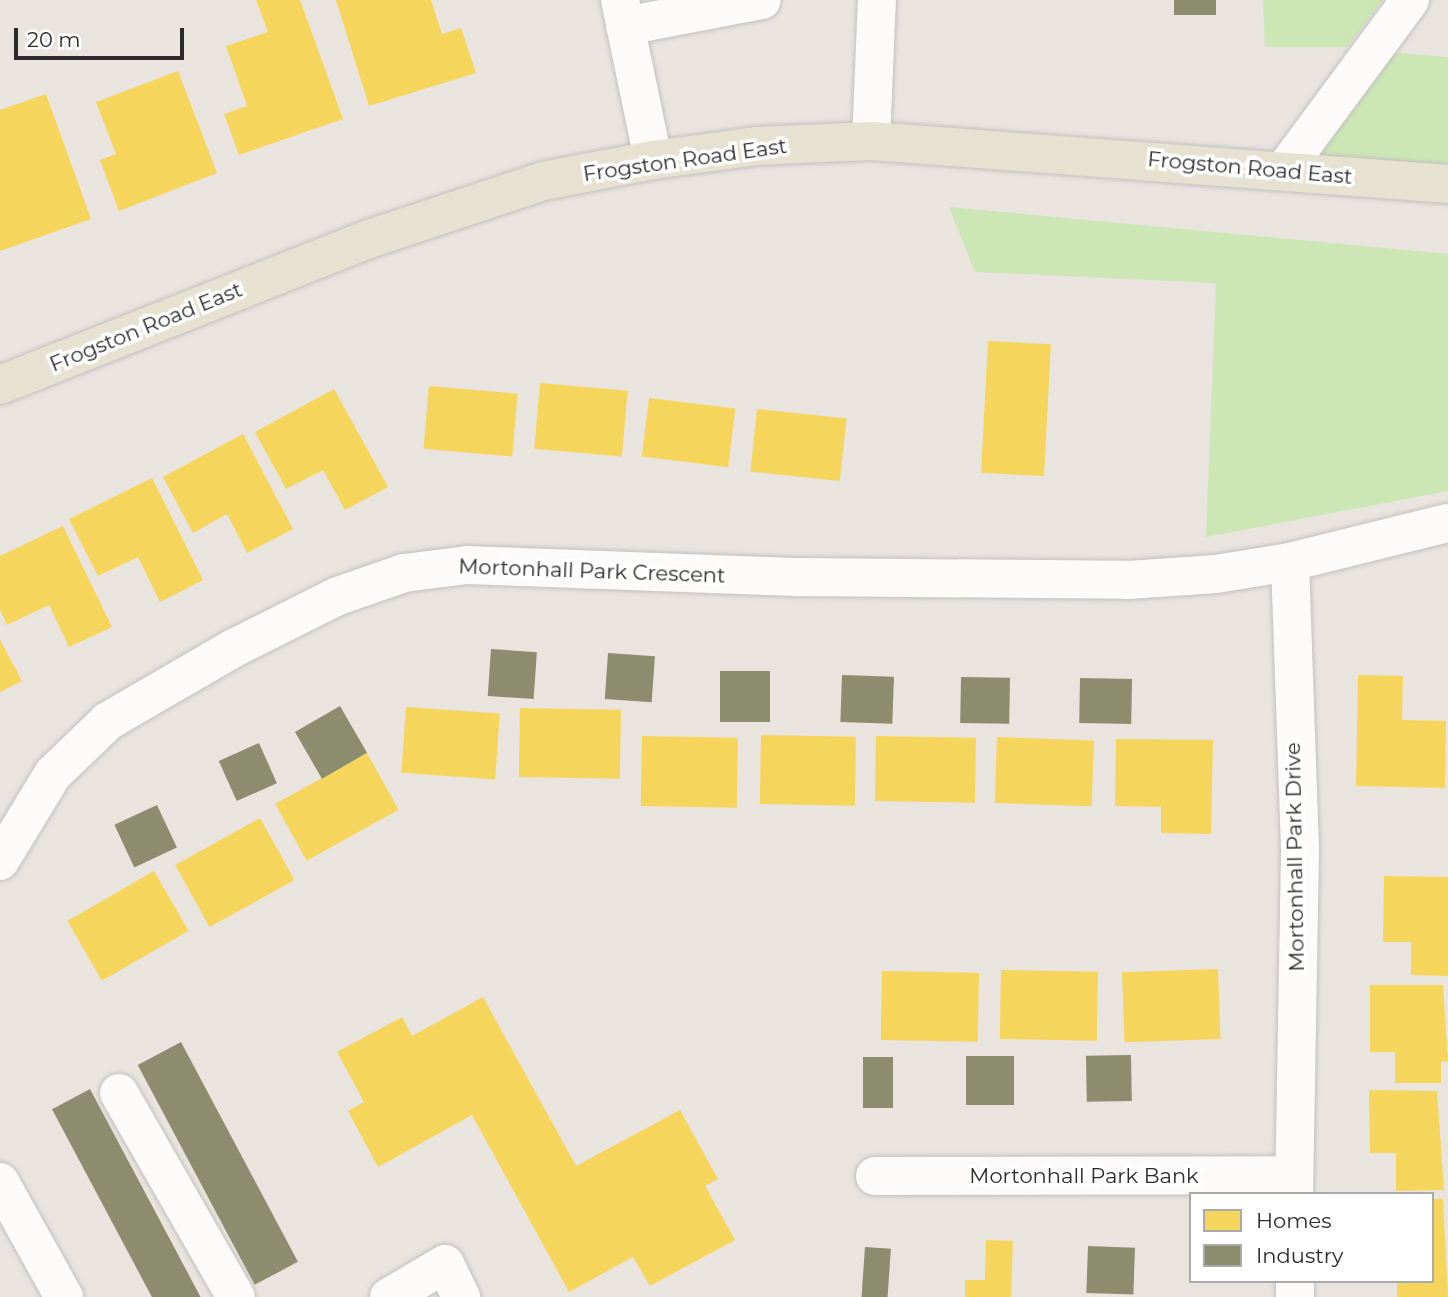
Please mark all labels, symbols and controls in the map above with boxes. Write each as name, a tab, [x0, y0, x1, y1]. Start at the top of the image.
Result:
scale bar	[18, 14, 187, 58]
text: 20 m	[27, 27, 81, 52]
street label: Frogston Road East	[582, 133, 788, 187]
street label: Frogston Road East	[1147, 146, 1353, 190]
street label: Frogston Road East	[46, 277, 246, 377]
street label: Mortonhall Park Crescent	[458, 554, 726, 588]
street label: Mortonhall Park Drive	[1280, 742, 1310, 972]
street label: Mortonhall Park Bank	[969, 1163, 1199, 1189]
legend	[1189, 1192, 1434, 1283]
text: Homes	[1256, 1208, 1331, 1233]
text: Industry	[1256, 1243, 1343, 1268]

